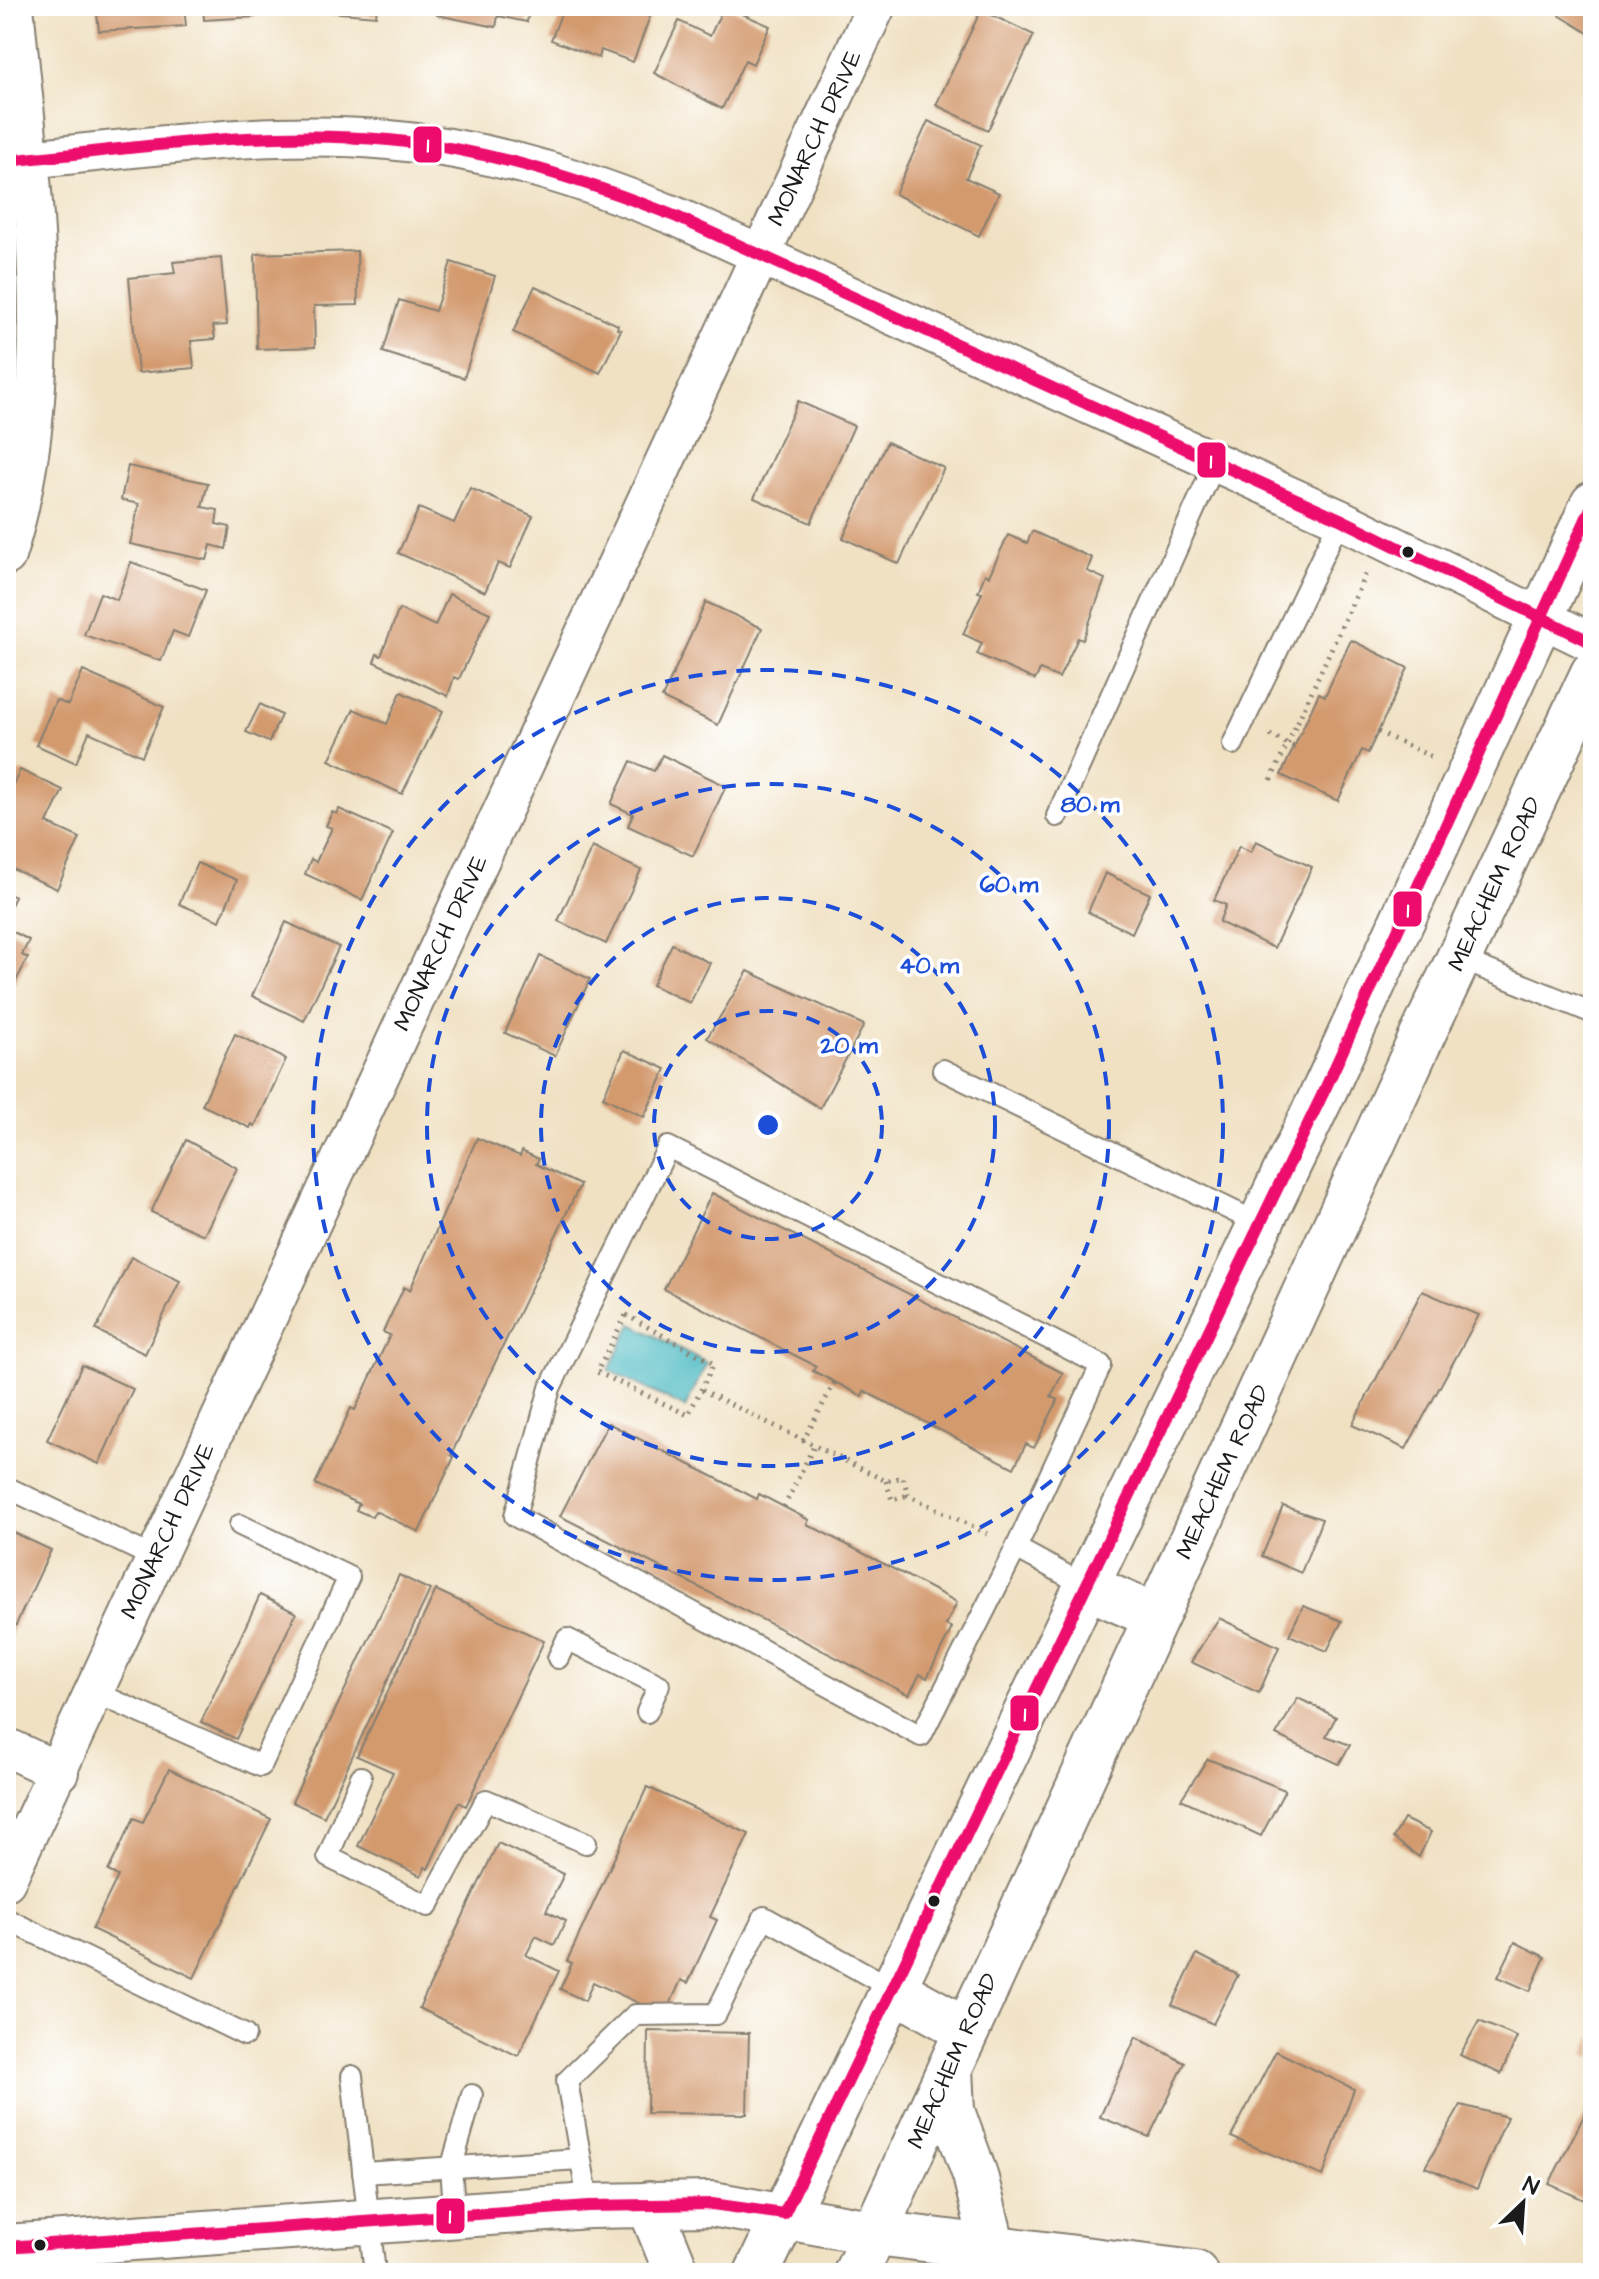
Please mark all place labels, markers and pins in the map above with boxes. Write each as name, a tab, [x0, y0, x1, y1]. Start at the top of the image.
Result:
unlabelled marker	[1400, 544, 1416, 560]
centre of rings	[754, 1111, 782, 1139]
unlabelled marker	[926, 1893, 942, 1909]
unlabelled marker	[32, 2237, 48, 2253]

